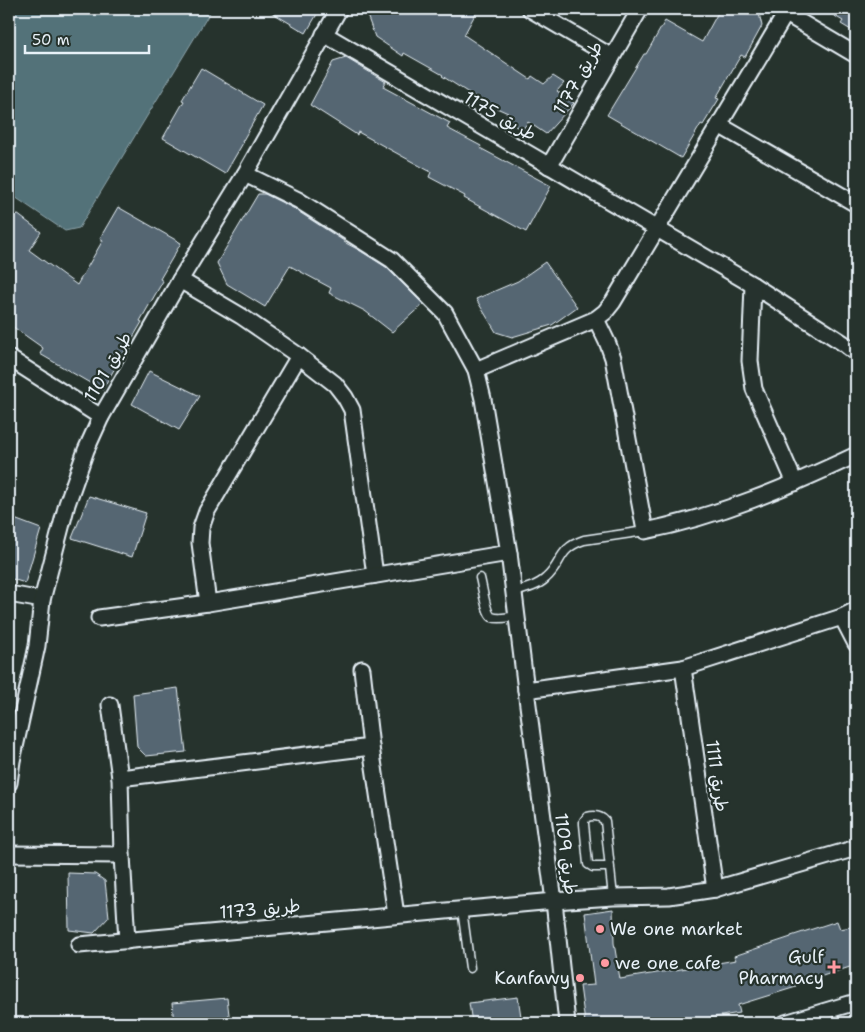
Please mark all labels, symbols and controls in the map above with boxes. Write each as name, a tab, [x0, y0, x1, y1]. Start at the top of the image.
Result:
scale bar	[25, 22, 149, 54]
text: 50 m	[32, 30, 70, 50]
street label: طريق 1177	[547, 37, 609, 119]
street label: طريق 1175	[459, 85, 541, 147]
street label: طريق 1101	[78, 327, 138, 407]
street label: طريق 1111	[700, 739, 734, 813]
street label: طريق 1109	[549, 812, 583, 896]
street label: طريق 1173	[218, 893, 302, 925]
place label: We one market	[610, 917, 743, 941]
marker: We one market	[594, 923, 606, 935]
place label: Gulf Pharmacy	[738, 945, 824, 990]
place label: we one cafe	[615, 951, 721, 975]
marker: we one cafe	[599, 957, 611, 969]
marker: Gulf Pharmacy	[828, 961, 840, 973]
place label: Kanfawy	[494, 966, 570, 990]
marker: Kanfawy	[574, 972, 586, 984]

